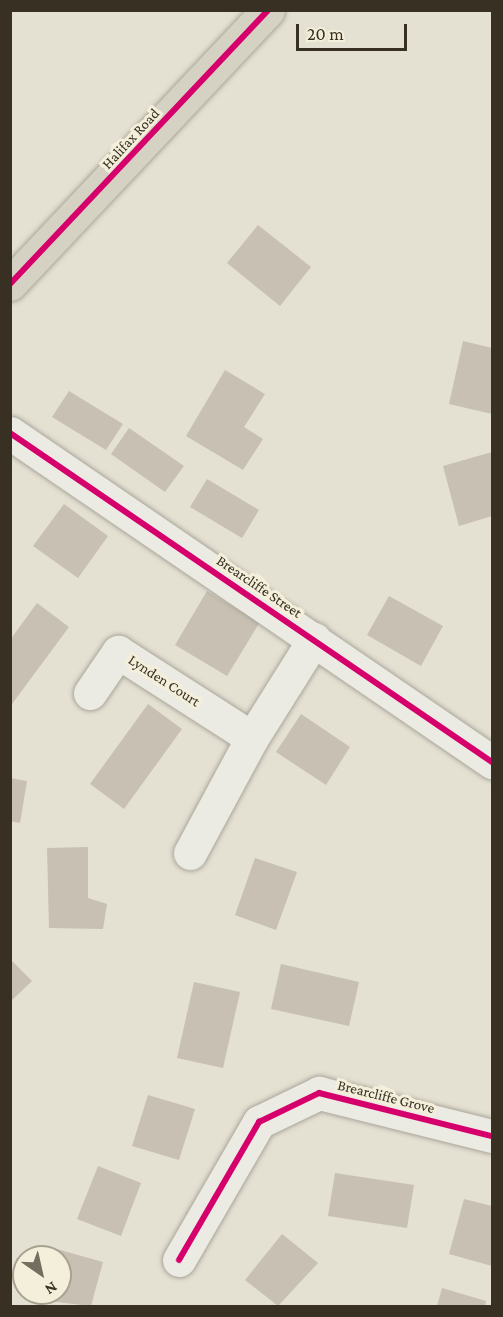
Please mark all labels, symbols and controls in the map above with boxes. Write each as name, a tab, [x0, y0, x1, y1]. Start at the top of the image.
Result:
scale bar	[299, 12, 410, 50]
text: 20 m	[307, 24, 344, 44]
street label: Halifax Road	[98, 105, 164, 173]
street label: Brearcliffe Street	[213, 552, 305, 622]
street label: Lynden Court	[125, 651, 203, 711]
street label: Brearcliffe Grove	[336, 1076, 436, 1118]
north arrow	[12, 1245, 72, 1305]
text: N	[42, 1279, 61, 1299]

